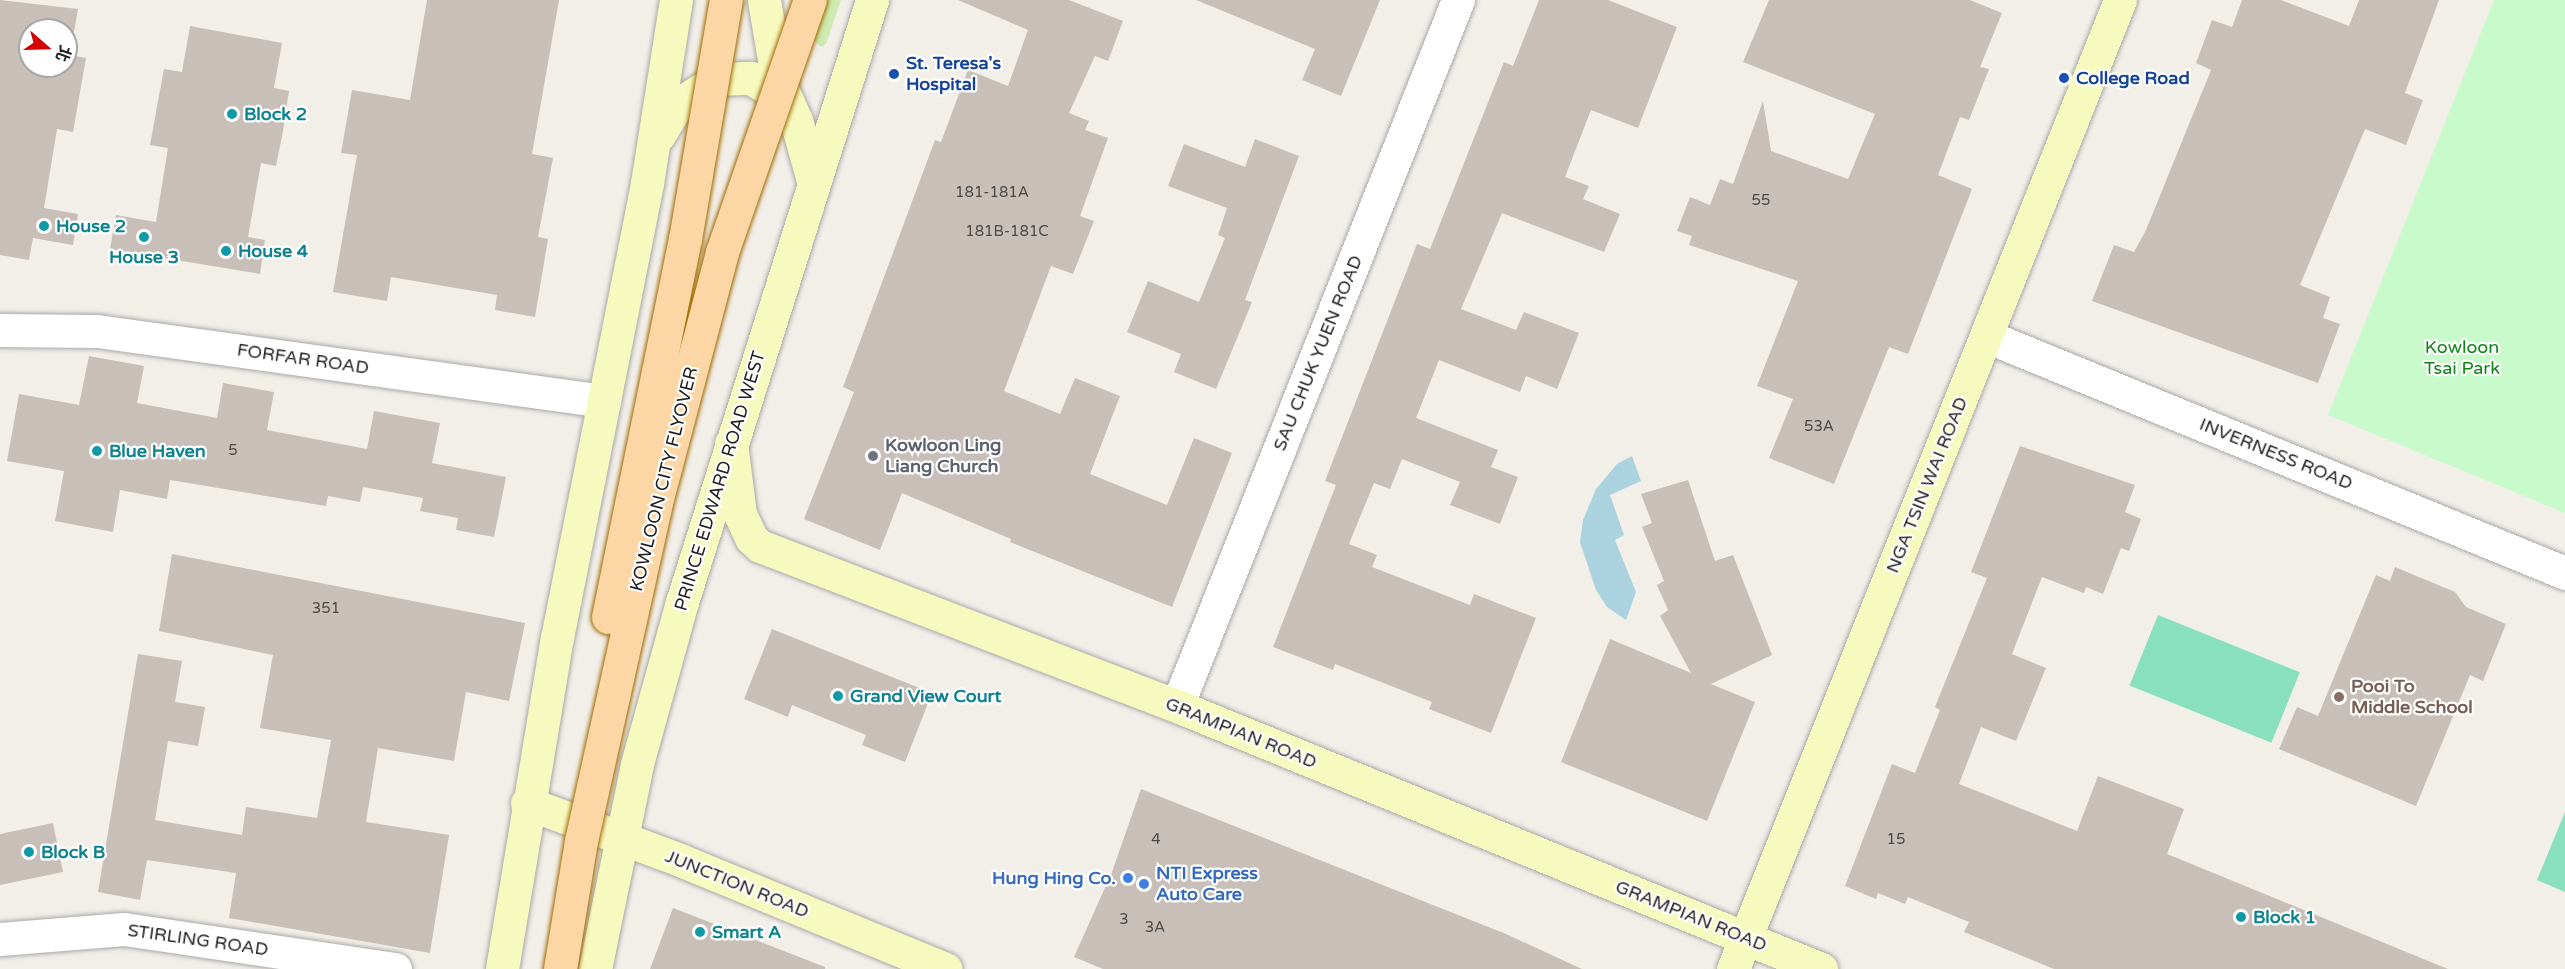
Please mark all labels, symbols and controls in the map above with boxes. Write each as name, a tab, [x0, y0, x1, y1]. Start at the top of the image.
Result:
north arrow	[18, 18, 78, 78]
text: 北	[51, 43, 75, 64]
place label: St. Teresa's Hospital	[906, 53, 1001, 96]
marker: St. Teresa's Hospital	[887, 67, 901, 81]
place label: College Road	[2076, 67, 2190, 89]
marker: College Road	[2057, 71, 2071, 85]
place label: Block 2	[244, 103, 307, 125]
marker: Block 2	[225, 107, 239, 121]
house number: 181-181A	[955, 184, 1029, 202]
house number: 55	[1752, 192, 1770, 210]
place label: House 2	[56, 215, 126, 237]
marker: House 2	[37, 219, 51, 233]
house number: 181B-181C	[965, 223, 1049, 241]
marker: House 3	[137, 230, 151, 244]
place label: House 4	[238, 240, 308, 262]
marker: House 4	[219, 244, 233, 258]
place label: House 3	[109, 246, 179, 268]
street label: SAU CHUK YUEN ROAD	[1269, 252, 1367, 454]
park label: Kowloon Tsai Park	[2424, 337, 2500, 380]
street label: FORFAR ROAD	[236, 339, 370, 379]
street label: PRINCE EDWARD ROAD WEST	[670, 348, 770, 614]
street label: KOWLOON CITY FLYOVER	[626, 365, 702, 593]
street label: NGA TSIN WAI ROAD	[1882, 394, 1972, 576]
street label: INVERNESS ROAD	[2196, 413, 2356, 495]
house number: 53A	[1804, 418, 1834, 436]
place label: Kowloon Ling Liang Church	[885, 435, 1001, 478]
place label: Blue Haven	[109, 440, 206, 462]
house number: 5	[228, 442, 238, 460]
marker: Blue Haven	[90, 444, 104, 458]
marker: Kowloon Ling Liang Church	[866, 449, 880, 463]
house number: 351	[312, 600, 340, 618]
place label: Pooi To Middle School	[2351, 676, 2473, 718]
place label: Grand View Court	[850, 685, 1001, 707]
marker: Grand View Court	[831, 689, 845, 703]
marker: Pooi To Middle School	[2332, 690, 2346, 704]
street label: GRAMPIAN ROAD	[1162, 693, 1320, 773]
house number: 4	[1151, 831, 1161, 849]
house number: 15	[1887, 831, 1905, 849]
place label: Block B	[41, 841, 105, 863]
marker: Block B	[22, 845, 36, 859]
street label: JUNCTION ROAD	[662, 845, 812, 923]
place label: NTI Express Auto Care	[1156, 863, 1258, 906]
place label: Hung Hing Co.	[992, 867, 1116, 889]
marker: Hung Hing Co.	[1121, 871, 1135, 885]
street label: GRAMPIAN ROAD	[1612, 876, 1770, 956]
marker: NTI Express Auto Care	[1137, 877, 1151, 891]
place label: Block 1	[2253, 906, 2316, 928]
marker: Block 1	[2234, 910, 2248, 924]
house number: 3	[1119, 911, 1129, 929]
street label: STIRLING ROAD	[126, 919, 270, 961]
house number: 3A	[1145, 919, 1165, 937]
place label: Smart A	[712, 921, 781, 943]
marker: Smart A	[693, 925, 707, 939]

